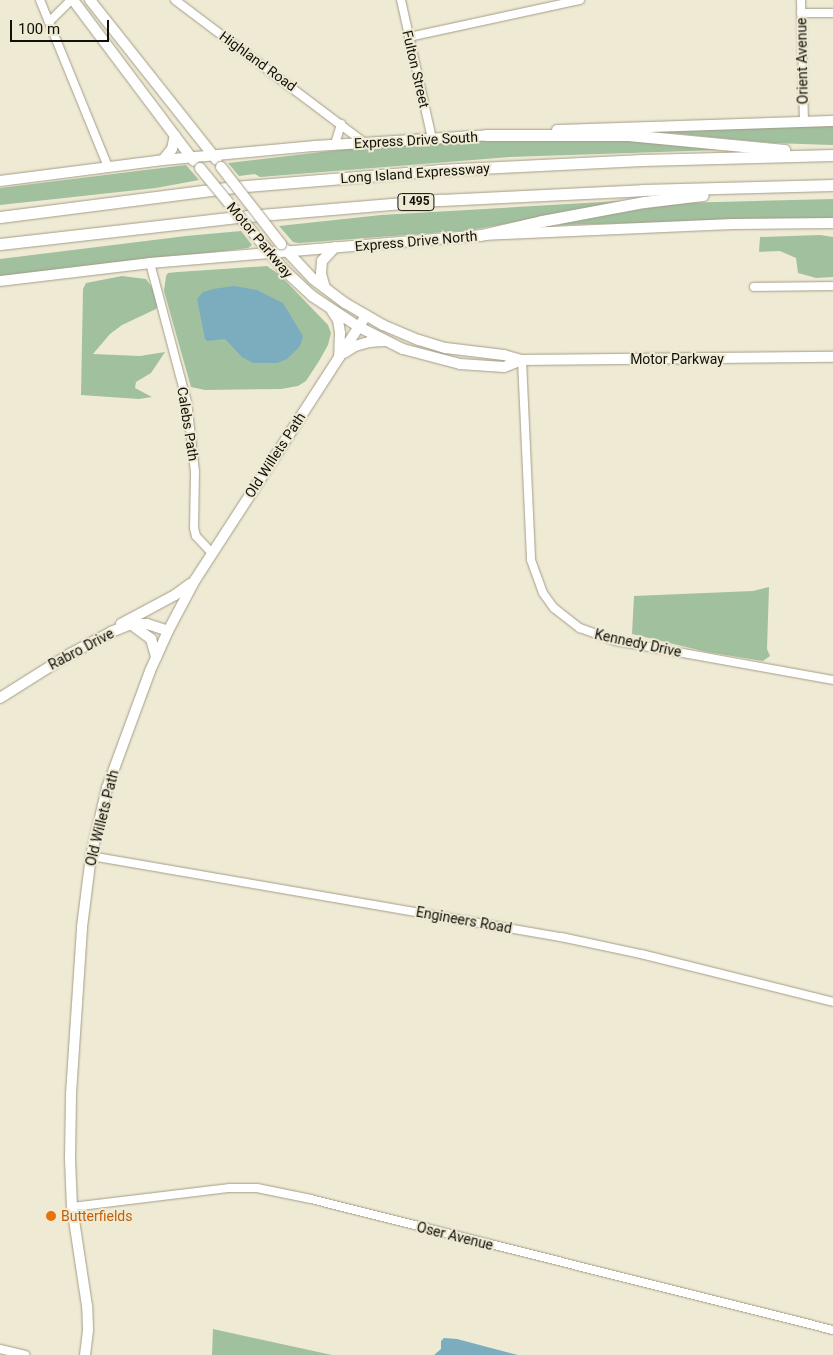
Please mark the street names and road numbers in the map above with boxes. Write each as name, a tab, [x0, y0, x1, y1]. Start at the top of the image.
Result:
street label: Orient Avenue	[793, 17, 811, 105]
street label: Highland Road	[216, 27, 300, 95]
street label: Fulton Street	[399, 28, 433, 110]
street label: Express Drive South	[354, 128, 478, 152]
street label: Long Island Expressway	[340, 159, 490, 187]
road number: I 495	[397, 192, 435, 212]
street label: Motor Parkway	[223, 199, 297, 281]
street label: Express Drive North	[354, 227, 478, 255]
street label: Motor Parkway	[630, 351, 724, 367]
street label: Calebs Path	[174, 386, 202, 462]
street label: Old Willets Path	[241, 409, 309, 501]
street label: Rabro Drive	[45, 625, 117, 673]
street label: Kennedy Drive	[593, 626, 683, 660]
street label: Old Willets Path	[82, 768, 122, 868]
street label: Engineers Road	[415, 903, 513, 937]
street label: Oser Avenue	[415, 1218, 495, 1254]

